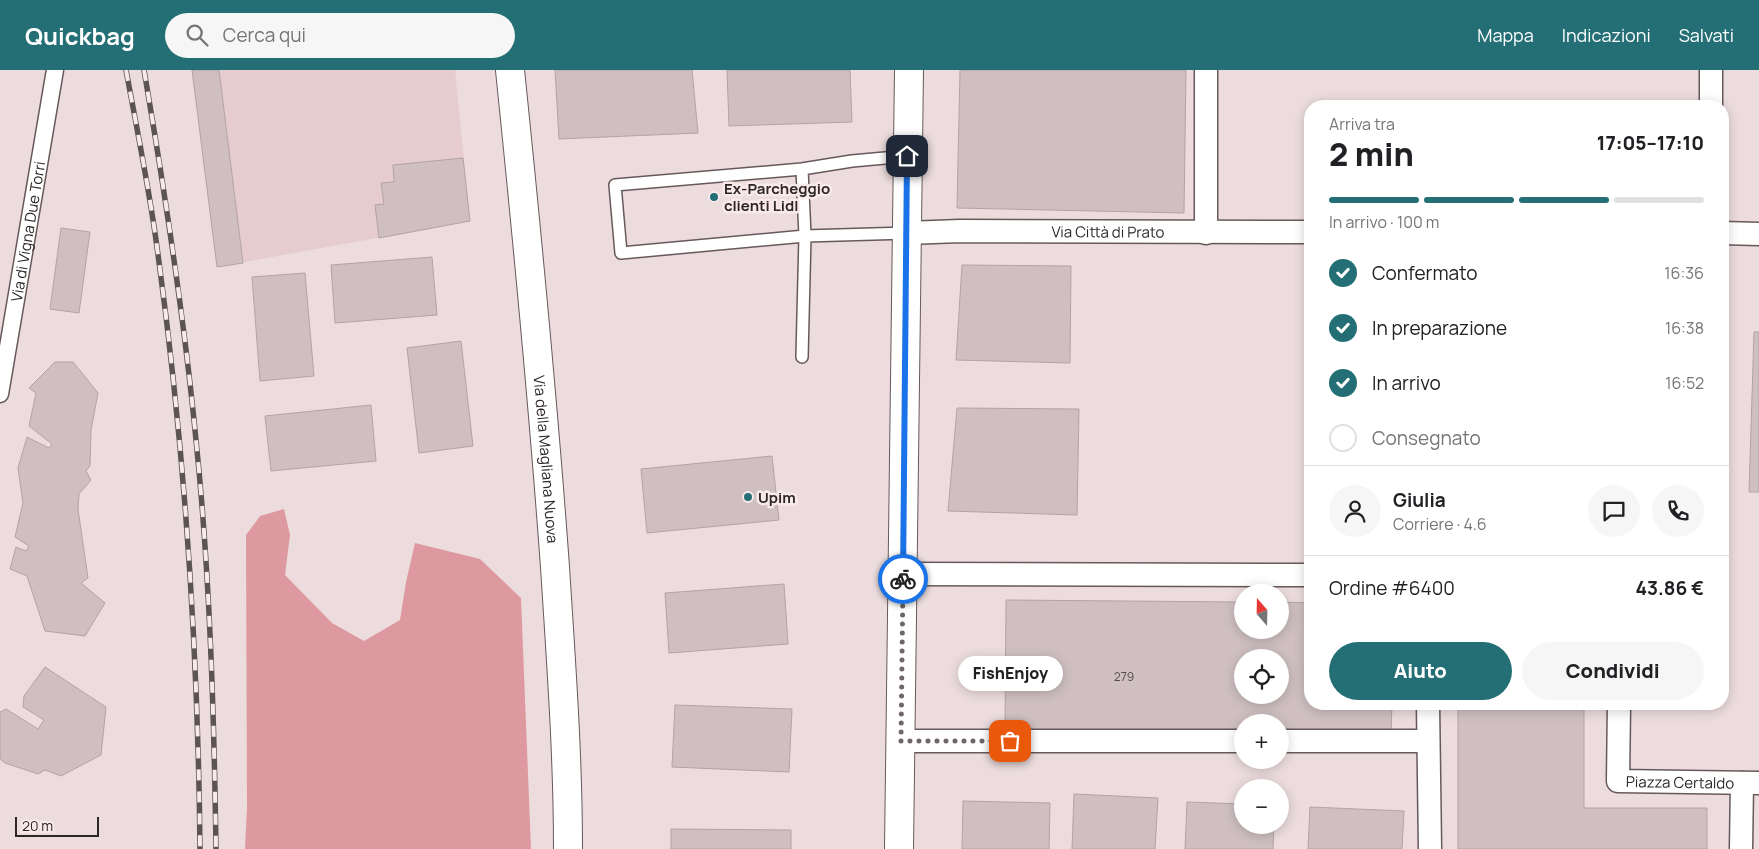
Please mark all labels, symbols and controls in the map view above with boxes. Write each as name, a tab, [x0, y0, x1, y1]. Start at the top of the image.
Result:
search box	[165, 13, 515, 58]
text: Quickbag	[25, 19, 135, 52]
icon: search	[183, 21, 211, 49]
text: Cerca qui	[223, 22, 306, 48]
text: Mappa	[1477, 23, 1534, 47]
text: Indicazioni	[1562, 23, 1651, 47]
text: Salvati	[1679, 23, 1734, 47]
text: Arriva tra	[1329, 113, 1395, 135]
text: 17:05–17:10	[1597, 130, 1704, 156]
text: 2 min	[1329, 132, 1414, 176]
pin	[886, 135, 928, 177]
icon: home	[893, 142, 921, 170]
street label: Via di Vigna Due Torri	[5, 159, 50, 303]
place label: Ex-Parcheggio clienti Lidl	[724, 178, 830, 216]
marker: Ex-Parcheggio clienti Lidl	[708, 191, 720, 203]
text: In arrivo · 100 m	[1329, 211, 1439, 233]
street label: Via Città di Prato	[1052, 221, 1165, 242]
icon: check	[1329, 259, 1357, 287]
text: Confermato	[1372, 260, 1478, 286]
text: 16:36	[1664, 262, 1704, 284]
icon: check	[1329, 314, 1357, 342]
text: In preparazione	[1372, 315, 1507, 341]
text: 16:38	[1665, 317, 1704, 339]
icon: check	[1329, 369, 1357, 397]
text: In arrivo	[1372, 370, 1441, 396]
text: 16:52	[1665, 372, 1704, 394]
street label: Via della Magliana Nuova	[529, 374, 564, 544]
text: Consegnato	[1372, 425, 1481, 451]
button: person	[1329, 485, 1381, 537]
button: chat	[1588, 485, 1640, 537]
button: phone	[1652, 485, 1704, 537]
place label: Upim	[758, 487, 796, 508]
text: Giulia	[1393, 487, 1446, 513]
marker: Upim	[742, 491, 754, 503]
text: Corriere · 4.6	[1393, 513, 1487, 535]
courier	[878, 554, 928, 604]
icon: bike	[889, 565, 917, 593]
text: Ordine #6400	[1329, 575, 1455, 601]
text: 43.86 €	[1635, 575, 1704, 601]
north arrow	[1234, 584, 1289, 639]
map controls	[1234, 584, 1289, 834]
button: Aiuto	[1329, 642, 1512, 700]
button: Condividi	[1522, 642, 1704, 700]
button: locate	[1234, 649, 1289, 704]
callout: FishEnjoy	[958, 656, 1062, 691]
text: FishEnjoy	[973, 662, 1048, 684]
house number: 279	[1114, 668, 1134, 685]
button: +	[1234, 714, 1289, 769]
pin	[989, 720, 1031, 762]
icon: bag	[996, 727, 1024, 755]
street label: Piazza Certaldo	[1626, 771, 1734, 793]
button: −	[1234, 779, 1289, 834]
scale bar	[15, 814, 99, 837]
text: 20 m	[22, 816, 53, 835]

